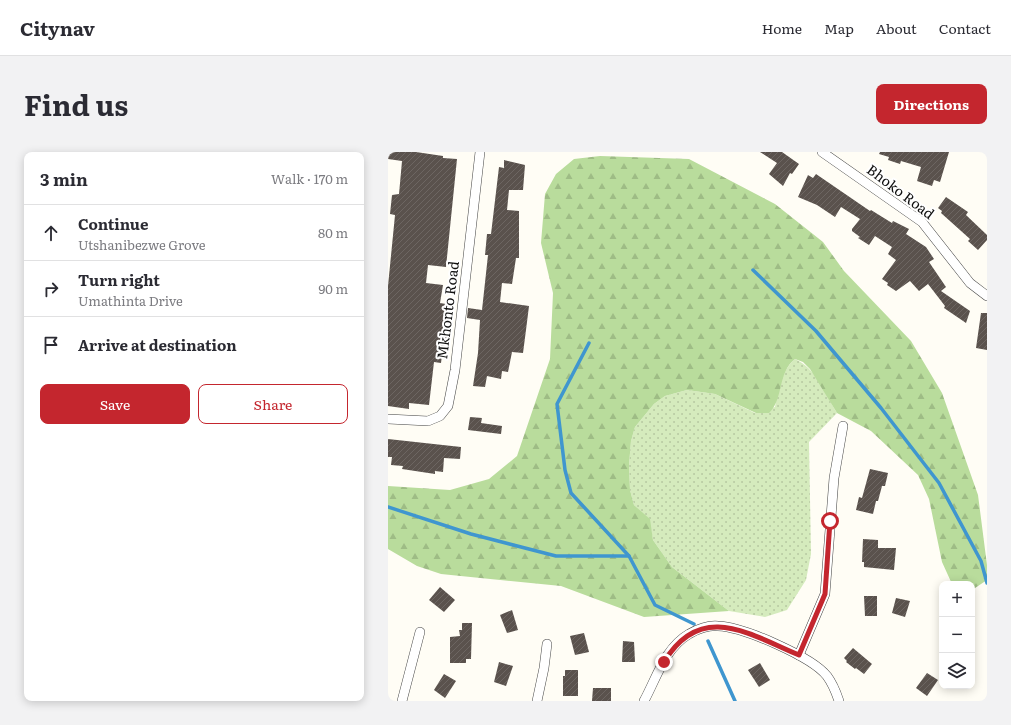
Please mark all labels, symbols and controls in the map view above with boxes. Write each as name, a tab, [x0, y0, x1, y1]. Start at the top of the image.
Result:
text: Citynav	[20, 14, 95, 42]
text: Home	[762, 18, 802, 38]
text: Map	[824, 18, 854, 38]
text: About	[876, 18, 917, 38]
text: Contact	[939, 18, 991, 38]
text: Find us	[24, 83, 128, 125]
button: Directions	[876, 84, 987, 124]
street label: Bhoko Road	[863, 159, 939, 223]
text: 3 min	[40, 166, 88, 191]
text: Walk · 170 m	[271, 169, 348, 188]
text: Continue	[78, 212, 148, 235]
icon: ahead	[40, 222, 62, 244]
text: 80 m	[318, 223, 348, 242]
text: Utshanibezwe Grove	[78, 235, 206, 254]
street label: Mkhonto Road	[431, 259, 463, 360]
text: Turn right	[78, 268, 160, 291]
icon: right	[40, 278, 62, 300]
text: 90 m	[318, 279, 348, 298]
text: Umathinta Drive	[78, 291, 183, 310]
text: Arrive at destination	[78, 333, 237, 356]
icon: arrive	[40, 334, 62, 356]
button: Save	[40, 384, 190, 424]
button: Share	[198, 384, 348, 424]
route start	[821, 512, 839, 530]
map controls	[939, 581, 975, 689]
button: +	[939, 581, 975, 617]
button: −	[939, 617, 975, 653]
route end	[655, 653, 673, 671]
button: layers	[939, 653, 975, 689]

